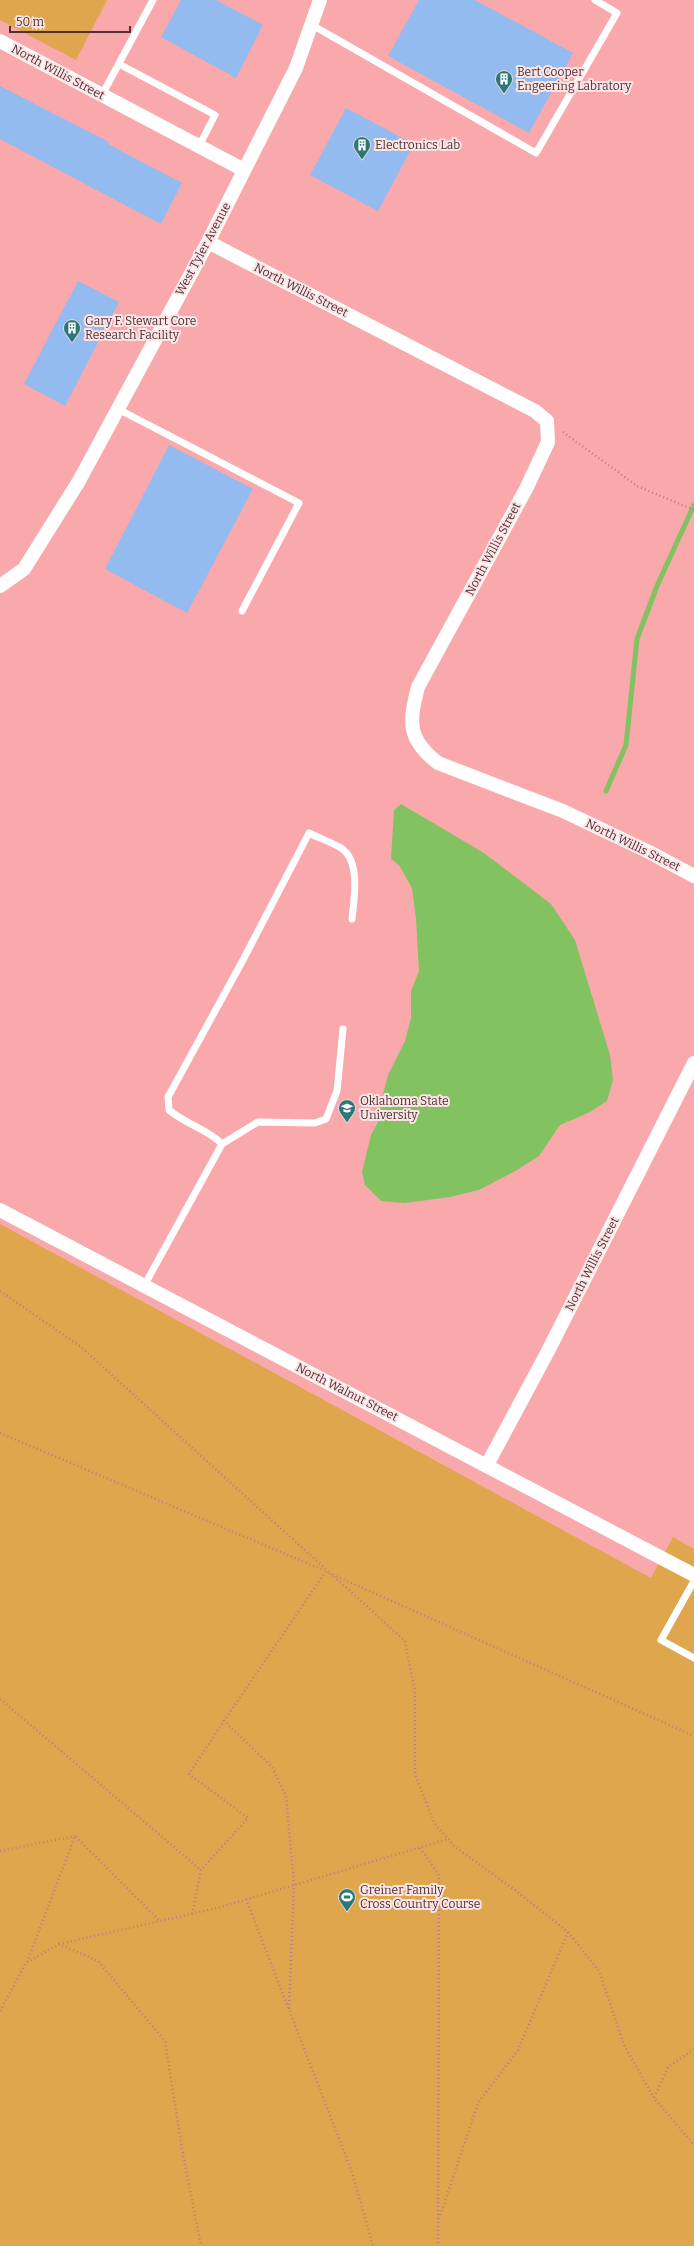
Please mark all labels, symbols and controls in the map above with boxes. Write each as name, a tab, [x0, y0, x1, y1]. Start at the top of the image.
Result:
scale bar	[10, 8, 130, 34]
text: 50 m	[16, 15, 45, 29]
street label: North Willis Street	[9, 42, 108, 103]
place label: Bert Cooper Engeering Labratory	[517, 65, 632, 93]
building icon: Bert Cooper Engeering Labratory	[494, 69, 514, 94]
building icon: Electronics Lab	[352, 135, 372, 160]
place label: Electronics Lab	[375, 138, 460, 152]
street label: West Tyler Avenue	[173, 200, 233, 298]
street label: North Willis Street	[252, 260, 351, 320]
place label: Gary F. Stewart Core Research Facility	[85, 314, 196, 342]
building icon: Gary F. Stewart Core Research Facility	[62, 318, 82, 343]
street label: North Willis Street	[463, 499, 524, 598]
street label: North Willis Street	[583, 816, 683, 874]
place label: Oklahoma State University	[360, 1094, 449, 1122]
school or university icon: Oklahoma State University	[337, 1098, 357, 1123]
street label: North Willis Street	[562, 1214, 622, 1313]
street label: North Walnut Street	[294, 1360, 401, 1424]
place label: Greiner Family Cross Country Course	[360, 1883, 480, 1911]
sports icon: Greiner Family Cross Country Course	[337, 1887, 357, 1912]

